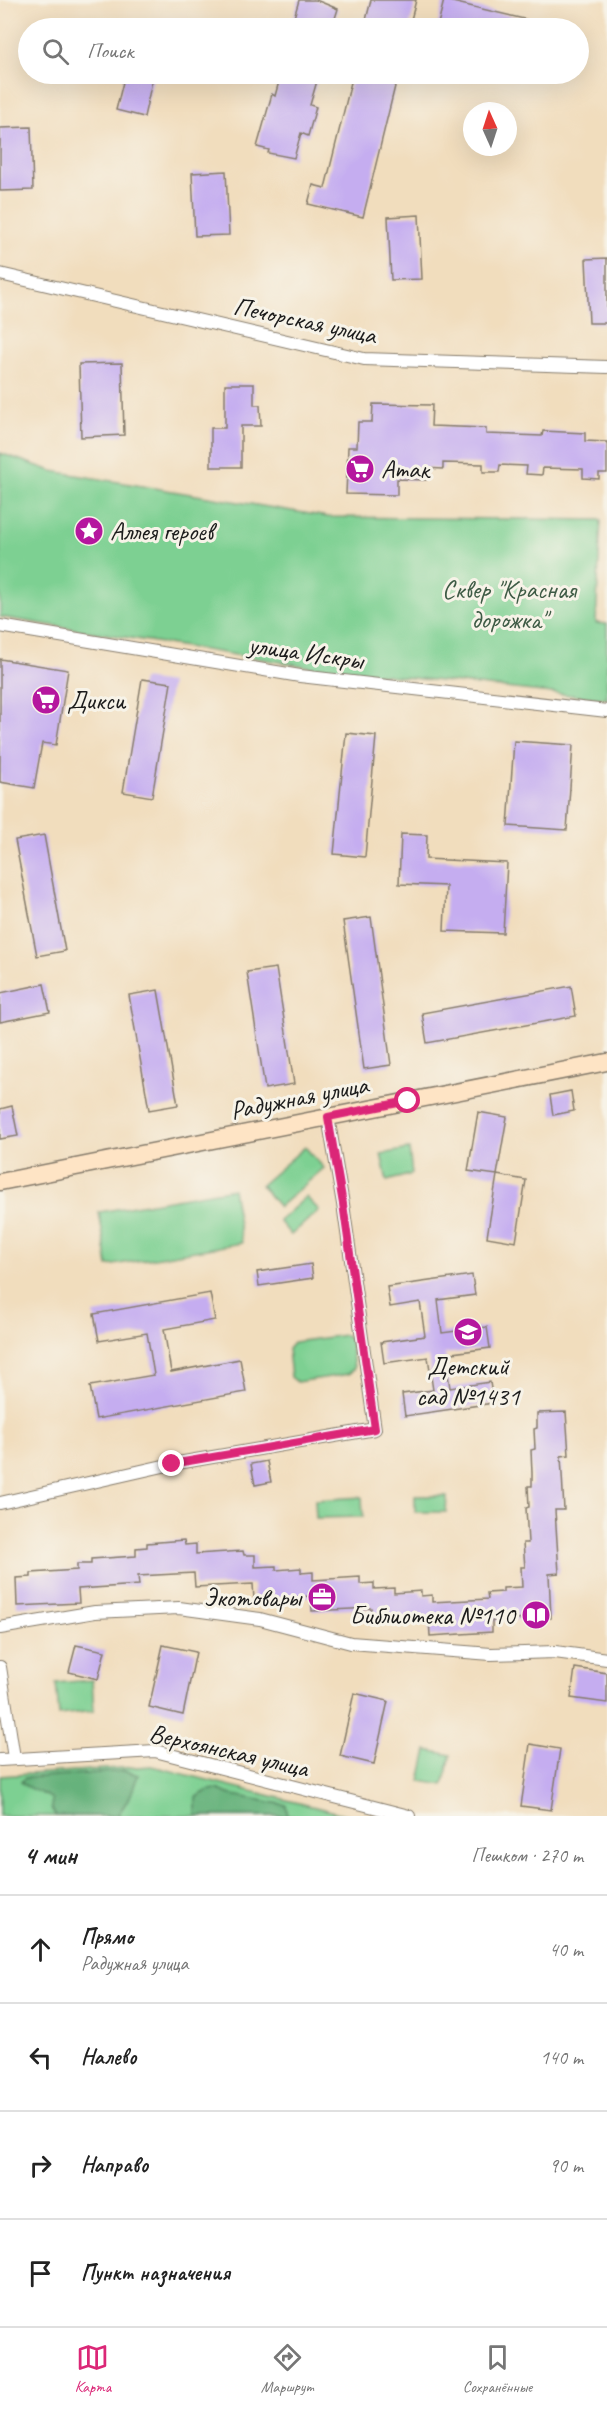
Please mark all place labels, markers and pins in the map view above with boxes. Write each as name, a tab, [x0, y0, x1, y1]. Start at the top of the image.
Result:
supermarket icon: Атак	[344, 453, 376, 485]
place label: Атак	[381, 453, 431, 486]
place icon: Аллея героев	[73, 515, 105, 547]
place label: Аллея героев	[110, 515, 218, 548]
supermarket icon: Дикси	[30, 684, 62, 716]
place label: Дикси	[67, 684, 127, 717]
school or university icon: Детский сад №1431	[452, 1316, 484, 1348]
place label: Детский сад №1431	[416, 1350, 521, 1413]
place label: Экотовары	[203, 1581, 303, 1614]
office icon: Экотовары	[306, 1581, 338, 1613]
place label: Библиотека №110	[350, 1599, 517, 1632]
library icon: Библиотека №110	[520, 1599, 552, 1631]

